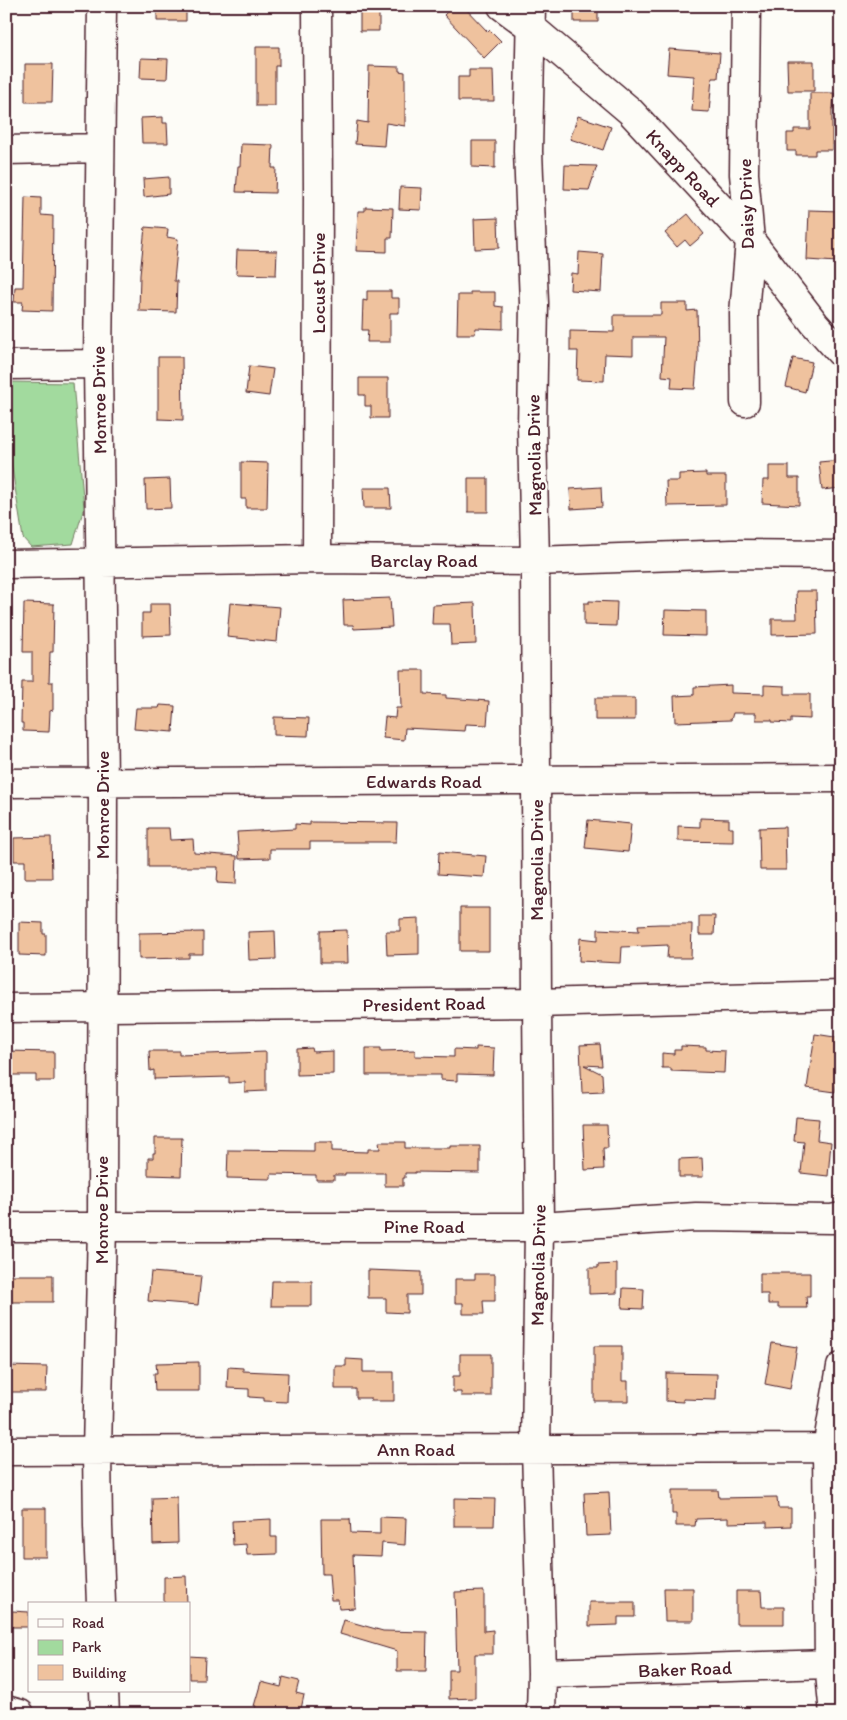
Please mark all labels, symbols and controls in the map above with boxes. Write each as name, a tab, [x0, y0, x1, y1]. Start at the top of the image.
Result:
street label: Knapp Road	[641, 124, 725, 212]
street label: Daisy Drive	[733, 158, 759, 250]
street label: Locust Drive	[307, 232, 330, 334]
street label: Monroe Drive	[87, 346, 111, 454]
street label: Magnolia Drive	[521, 394, 547, 516]
street label: Barclay Road	[370, 549, 478, 572]
street label: Monroe Drive	[91, 751, 114, 859]
street label: Edwards Road	[366, 770, 483, 793]
street label: Magnolia Drive	[525, 799, 548, 921]
street label: President Road	[362, 991, 486, 1017]
street label: Monroe Drive	[90, 1156, 113, 1264]
street label: Magnolia Drive	[525, 1204, 551, 1326]
street label: Pine Road	[383, 1215, 465, 1238]
street label: Ann Road	[377, 1438, 456, 1461]
legend	[28, 1602, 190, 1692]
text: Road	[72, 1614, 105, 1632]
text: Park	[72, 1638, 102, 1656]
street label: Baker Road	[638, 1656, 733, 1682]
text: Building	[72, 1664, 126, 1682]

